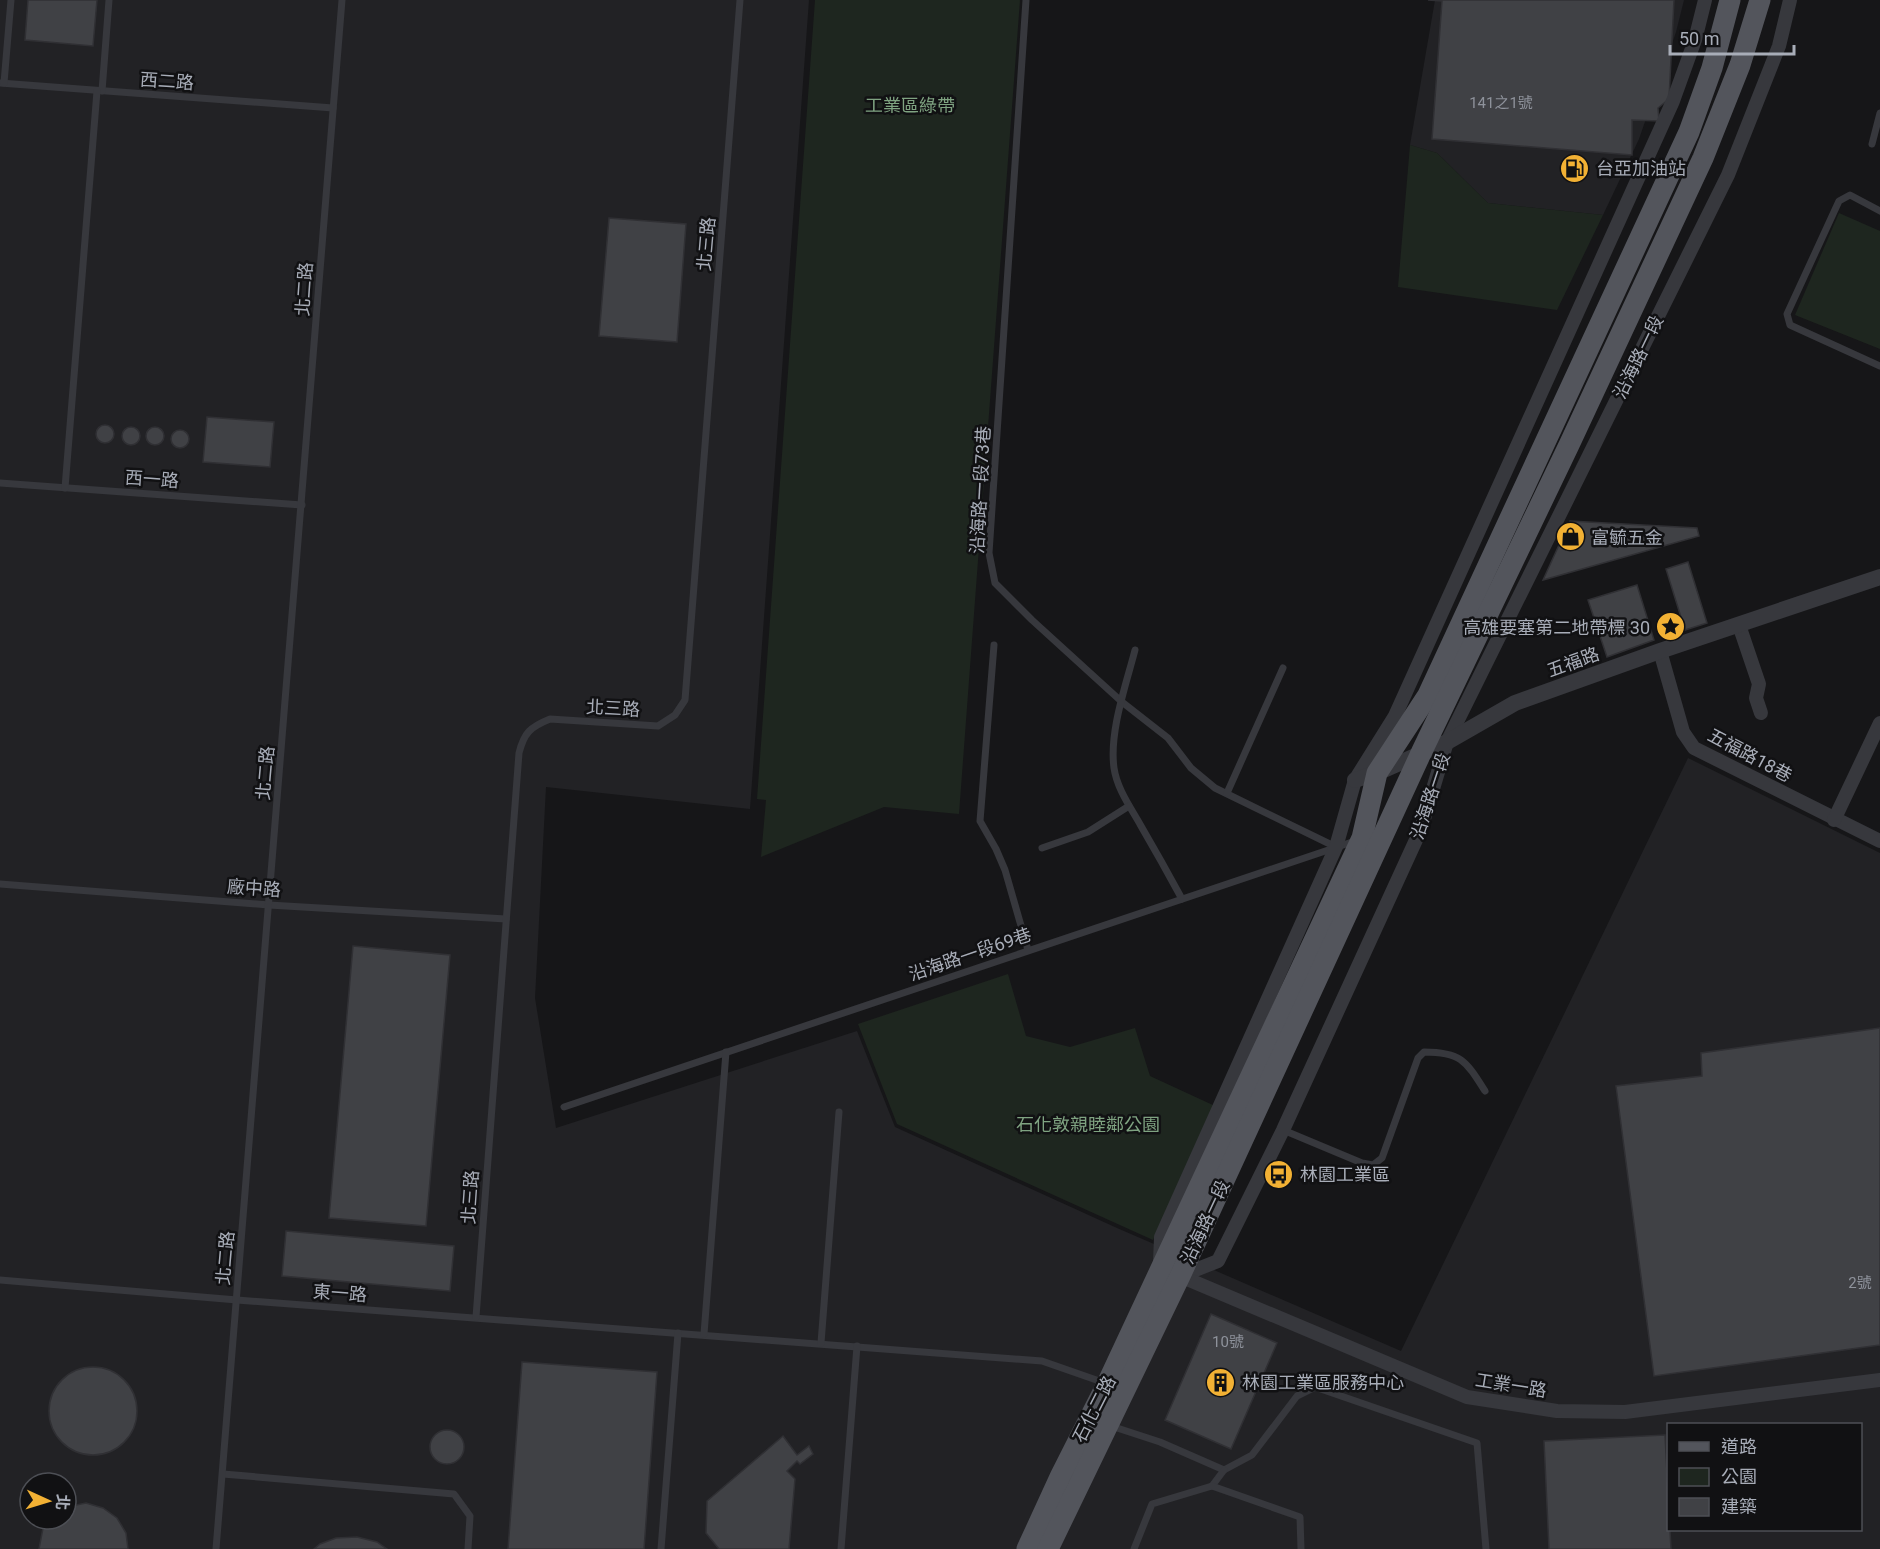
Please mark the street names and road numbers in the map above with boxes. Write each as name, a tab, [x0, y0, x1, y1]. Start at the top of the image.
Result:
street label: 西二路	[139, 69, 195, 93]
street label: 北三路	[693, 216, 719, 272]
street label: 北二路	[292, 261, 316, 317]
street label: 沿海路一段	[1609, 312, 1667, 402]
street label: 沿海路一段73巷	[966, 425, 994, 555]
street label: 西一路	[124, 467, 180, 491]
street label: 五福路	[1544, 643, 1602, 681]
street label: 北三路	[585, 696, 641, 720]
street label: 五福路18巷	[1704, 724, 1796, 786]
street label: 北二路	[252, 745, 278, 801]
street label: 沿海路一段	[1406, 750, 1454, 842]
street label: 廠中路	[226, 876, 282, 900]
street label: 沿海路一段69巷	[906, 923, 1034, 985]
street label: 北三路	[458, 1169, 482, 1225]
street label: 沿海路一段	[1176, 1177, 1234, 1267]
street label: 北二路	[212, 1230, 238, 1286]
street label: 東一路	[312, 1281, 368, 1305]
street label: 工業一路	[1474, 1369, 1548, 1401]
street label: 石化二路	[1068, 1372, 1120, 1446]

